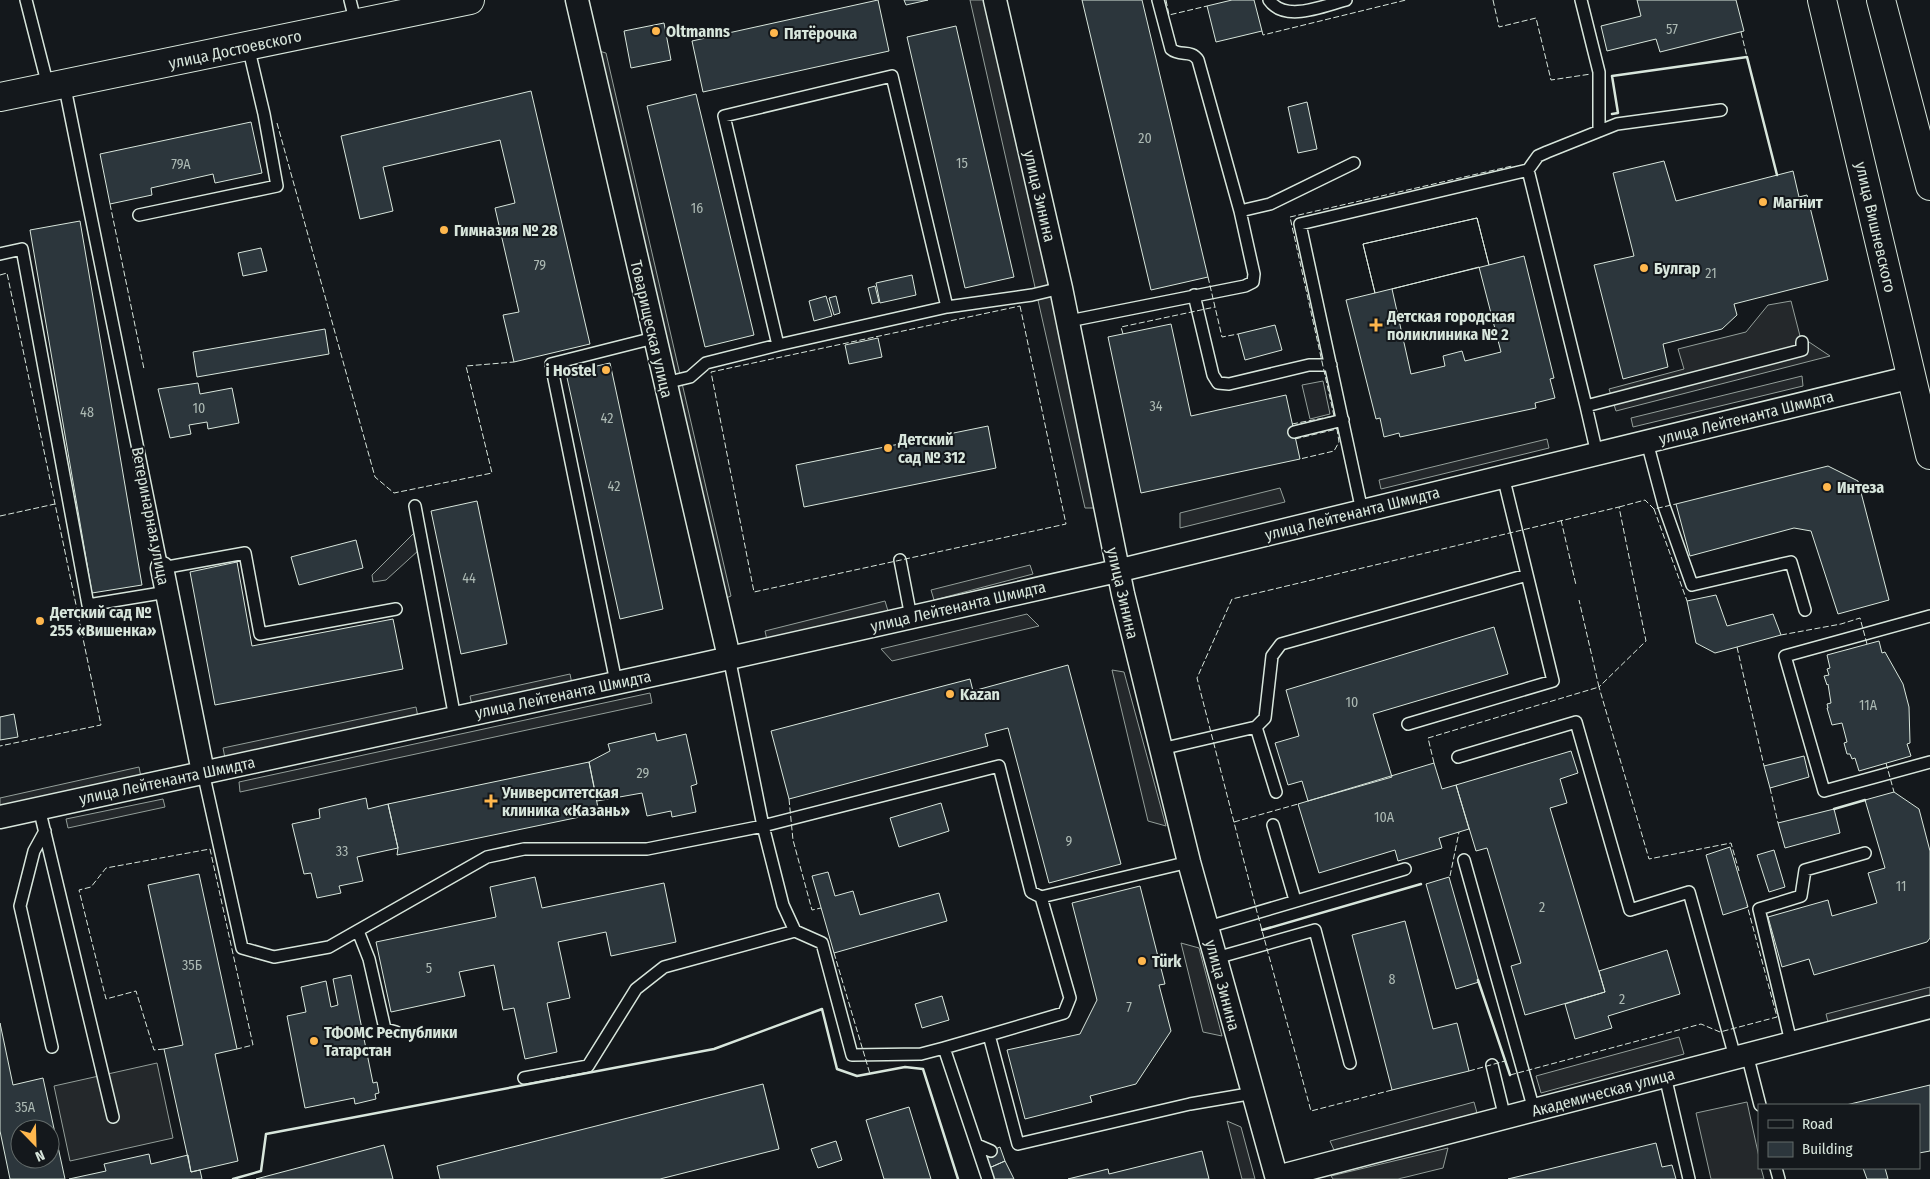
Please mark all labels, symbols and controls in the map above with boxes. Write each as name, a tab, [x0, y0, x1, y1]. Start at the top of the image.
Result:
house number: 57	[1666, 21, 1678, 38]
place label: Oltmanns	[666, 22, 730, 41]
place label: Пятёрочка	[784, 24, 857, 43]
marker: Oltmanns	[650, 25, 662, 37]
street label: улица Достоевского	[167, 26, 303, 73]
marker: Пятёрочка	[768, 27, 780, 39]
house number: 20	[1138, 130, 1152, 147]
street label: улица Зинина	[1020, 148, 1059, 244]
house number: 15	[956, 155, 968, 172]
house number: 79А	[171, 156, 191, 173]
street label: улица Вишневского	[1851, 160, 1900, 294]
place label: Магнит	[1773, 193, 1823, 212]
marker: Магнит	[1757, 196, 1769, 208]
house number: 16	[691, 200, 703, 217]
place label: Гимназия № 28	[454, 221, 558, 240]
marker: Гимназия № 28	[438, 224, 450, 236]
house number: 79	[534, 257, 546, 274]
street label: Товарищеская улица	[626, 258, 677, 400]
place label: Булгар	[1654, 259, 1701, 278]
marker: Булгар	[1638, 262, 1650, 274]
house number: 21	[1705, 265, 1717, 282]
place label: Детская городская поликлиника № 2	[1386, 307, 1515, 344]
marker: Детская городская поликлиника № 2	[1369, 318, 1383, 332]
place label: i Hostel	[546, 361, 597, 380]
marker: i Hostel	[600, 364, 612, 376]
street label: улица Лейтенанта Шмидта	[1657, 387, 1836, 448]
house number: 34	[1149, 398, 1163, 415]
house number: 10	[193, 400, 205, 417]
house number: 48	[80, 404, 94, 421]
house number: 42	[601, 410, 613, 427]
place label: Детский сад № 312	[897, 430, 966, 467]
marker: Детский сад № 312	[882, 442, 894, 454]
street label: Ветеринарная улица	[128, 445, 173, 587]
house number: 42	[608, 478, 620, 495]
place label: Интеза	[1837, 478, 1884, 497]
marker: Интеза	[1821, 481, 1833, 493]
street label: улица Лейтенанта Шмидта	[1263, 483, 1442, 544]
street label: улица Зинина	[1103, 545, 1142, 641]
house number: 44	[462, 570, 476, 587]
street label: улица Лейтенанта Шмидта	[869, 577, 1048, 636]
place label: Детский сад № 255 «Вишенка»	[49, 603, 156, 640]
marker: Детский сад № 255 «Вишенка»	[34, 615, 46, 627]
street label: улица Лейтенанта Шмидта	[473, 667, 653, 722]
place label: Kazan	[960, 685, 1000, 704]
marker: Kazan	[944, 688, 956, 700]
house number: 10	[1346, 694, 1358, 711]
house number: 11А	[1859, 697, 1878, 714]
street label: улица Лейтенанта Шмидта	[77, 753, 257, 808]
house number: 29	[637, 765, 650, 782]
place label: Университетская клиника «Казань»	[501, 783, 630, 820]
marker: Университетская клиника «Казань»	[484, 794, 498, 808]
house number: 10А	[1374, 809, 1395, 826]
house number: 9	[1066, 833, 1073, 850]
house number: 33	[336, 843, 348, 860]
house number: 11	[1896, 878, 1906, 895]
house number: 2	[1539, 899, 1545, 916]
street label: улица Зинина	[1201, 937, 1244, 1033]
place label: Türk	[1152, 952, 1182, 971]
marker: Türk	[1136, 955, 1148, 967]
house number: 35Б	[182, 957, 202, 974]
house number: 5	[426, 960, 432, 977]
house number: 8	[1389, 971, 1396, 988]
house number: 2	[1619, 991, 1625, 1008]
house number: 7	[1126, 999, 1132, 1016]
place label: ТФОМС Республики Татарстан	[324, 1023, 458, 1060]
marker: ТФОМС Республики Татарстан	[308, 1035, 320, 1047]
street label: Академическая улица	[1530, 1064, 1677, 1121]
house number: 35А	[15, 1099, 36, 1116]
legend	[1758, 1104, 1920, 1169]
text: Road	[1802, 1115, 1833, 1133]
north arrow	[10, 1119, 60, 1169]
text: Building	[1802, 1140, 1853, 1158]
text: N	[33, 1146, 47, 1165]

